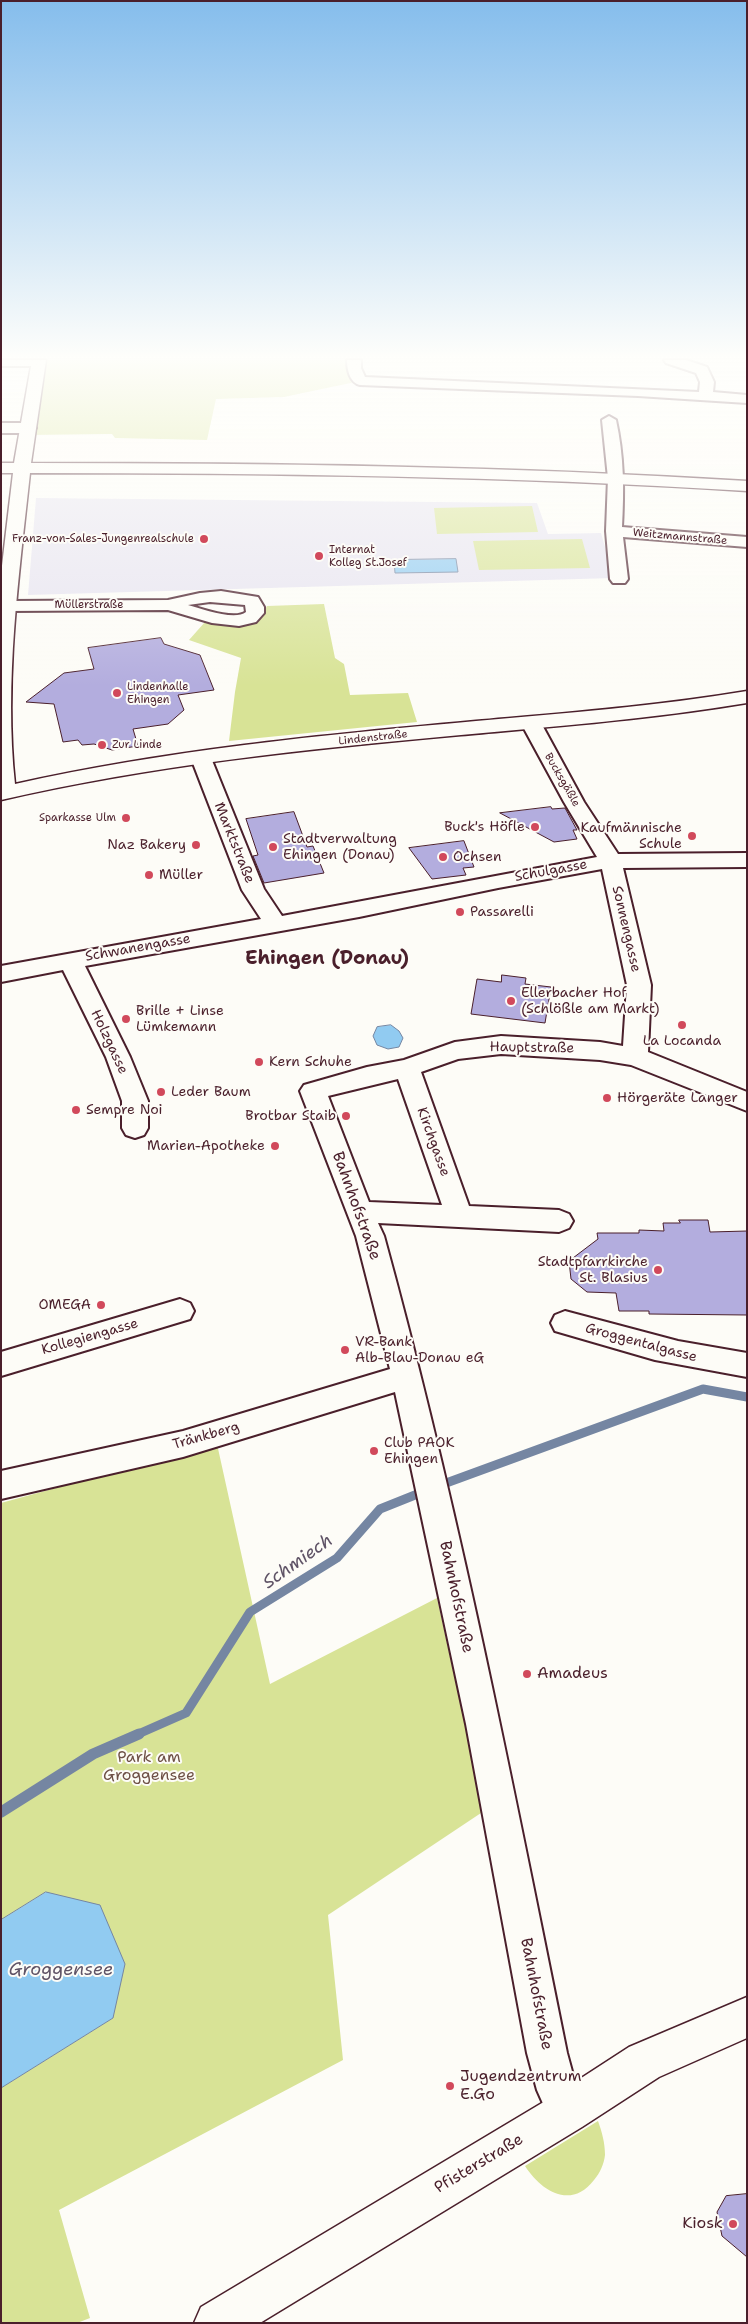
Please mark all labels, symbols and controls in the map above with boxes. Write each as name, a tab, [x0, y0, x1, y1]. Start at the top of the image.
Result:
street label: Weitzmannstraße	[632, 526, 728, 548]
place label: Franz-von-Sales-Jungenrealschule	[12, 532, 194, 546]
marker: Franz-von-Sales-Jungenrealschule	[198, 533, 210, 545]
place label: Internat Kolleg St.Josef	[329, 543, 407, 569]
marker: Internat Kolleg St.Josef	[313, 550, 325, 562]
street label: Müllerstraße	[55, 598, 123, 612]
place label: Lindenhalle Ehingen	[127, 680, 188, 706]
marker: Lindenhalle Ehingen	[111, 687, 123, 699]
street label: Lindenstraße	[338, 728, 408, 748]
place label: Zur Linde	[112, 738, 162, 752]
marker: Zur Linde	[96, 739, 108, 751]
street label: Bucksgäßle	[541, 751, 583, 809]
street label: Marktstraße	[210, 800, 258, 886]
place label: Sparkasse Ulm	[39, 811, 116, 825]
marker: Sparkasse Ulm	[120, 812, 132, 824]
place label: Buck's Höfle	[444, 819, 525, 835]
place label: Kaufmännische Schule	[580, 820, 682, 852]
marker: Buck's Höfle	[529, 821, 541, 833]
marker: Kaufmännische Schule	[686, 830, 698, 842]
place label: Stadtverwaltung Ehingen (Donau)	[283, 831, 397, 864]
place label: Naz Bakery	[107, 837, 186, 853]
marker: Naz Bakery	[190, 839, 202, 851]
marker: Stadtverwaltung Ehingen (Donau)	[267, 841, 279, 853]
place label: Ochsen	[453, 849, 502, 865]
marker: Ochsen	[437, 851, 449, 863]
street label: Schulgasse	[513, 856, 589, 886]
place label: Müller	[159, 867, 203, 883]
marker: Müller	[143, 869, 155, 881]
street label: Sonnengasse	[608, 884, 644, 974]
place label: Passarelli	[470, 904, 534, 920]
marker: Passarelli	[454, 906, 466, 918]
street label: Schwanengasse	[84, 930, 192, 966]
district label: Ehingen (Donau)	[245, 948, 409, 970]
place label: Ellerbacher Hof (Schlößle am Markt)	[521, 985, 660, 1018]
marker: Ellerbacher Hof (Schlößle am Markt)	[505, 995, 517, 1007]
place label: Brille + Linse Lümkemann	[136, 1003, 224, 1036]
street label: Holzgasse	[87, 1007, 131, 1077]
marker: Brille + Linse Lümkemann	[120, 1013, 132, 1025]
marker: La Locanda	[676, 1019, 688, 1031]
place label: La Locanda	[643, 1033, 721, 1049]
street label: Hauptstraße	[490, 1039, 574, 1057]
place label: Kern Schuhe	[269, 1054, 352, 1070]
marker: Kern Schuhe	[253, 1056, 265, 1068]
place label: Leder Baum	[171, 1084, 251, 1100]
marker: Leder Baum	[155, 1086, 167, 1098]
place label: Hörgeräte Langer	[617, 1090, 738, 1106]
marker: Hörgeräte Langer	[601, 1092, 613, 1104]
place label: Sempre Noi	[86, 1102, 162, 1118]
marker: Sempre Noi	[70, 1104, 82, 1116]
street label: Kirchgasse	[413, 1105, 453, 1179]
place label: Brotbar Staib	[245, 1108, 336, 1124]
marker: Brotbar Staib	[340, 1110, 352, 1122]
place label: Marien-Apotheke	[147, 1138, 265, 1154]
marker: Marien-Apotheke	[269, 1140, 281, 1152]
street label: Bahnhofstraße	[328, 1149, 384, 1263]
place label: Stadtpfarrkirche St. Blasius	[538, 1254, 648, 1286]
marker: Stadtpfarrkirche St. Blasius	[652, 1264, 664, 1276]
place label: OMEGA	[39, 1297, 91, 1313]
marker: OMEGA	[95, 1299, 107, 1311]
street label: Kollegiengasse	[40, 1315, 140, 1359]
street label: Groggentalgasse	[583, 1320, 699, 1366]
place label: VR-Bank Alb-Blau-Donau eG	[355, 1334, 484, 1366]
marker: VR-Bank Alb-Blau-Donau eG	[339, 1344, 351, 1356]
street label: Tränkberg	[171, 1418, 241, 1454]
place label: Club PAOK Ehingen	[384, 1435, 454, 1468]
marker: Club PAOK Ehingen	[368, 1445, 380, 1457]
water label: Schmiech	[259, 1530, 337, 1594]
street label: Bahnhofstraße	[435, 1539, 477, 1655]
place label: Amadeus	[537, 1664, 608, 1684]
marker: Amadeus	[521, 1668, 533, 1680]
park label: Park am Groggensee	[103, 1748, 195, 1786]
street label: Bahnhofstraße	[516, 1936, 556, 2052]
water label: Groggensee	[9, 1959, 113, 1981]
place label: Jugendzentrum E.Go	[460, 2067, 582, 2105]
marker: Jugendzentrum E.Go	[444, 2080, 456, 2092]
street label: Pfisterstraße	[431, 2130, 527, 2198]
place label: Kiosk	[682, 2214, 723, 2234]
marker: Kiosk	[727, 2218, 739, 2230]

